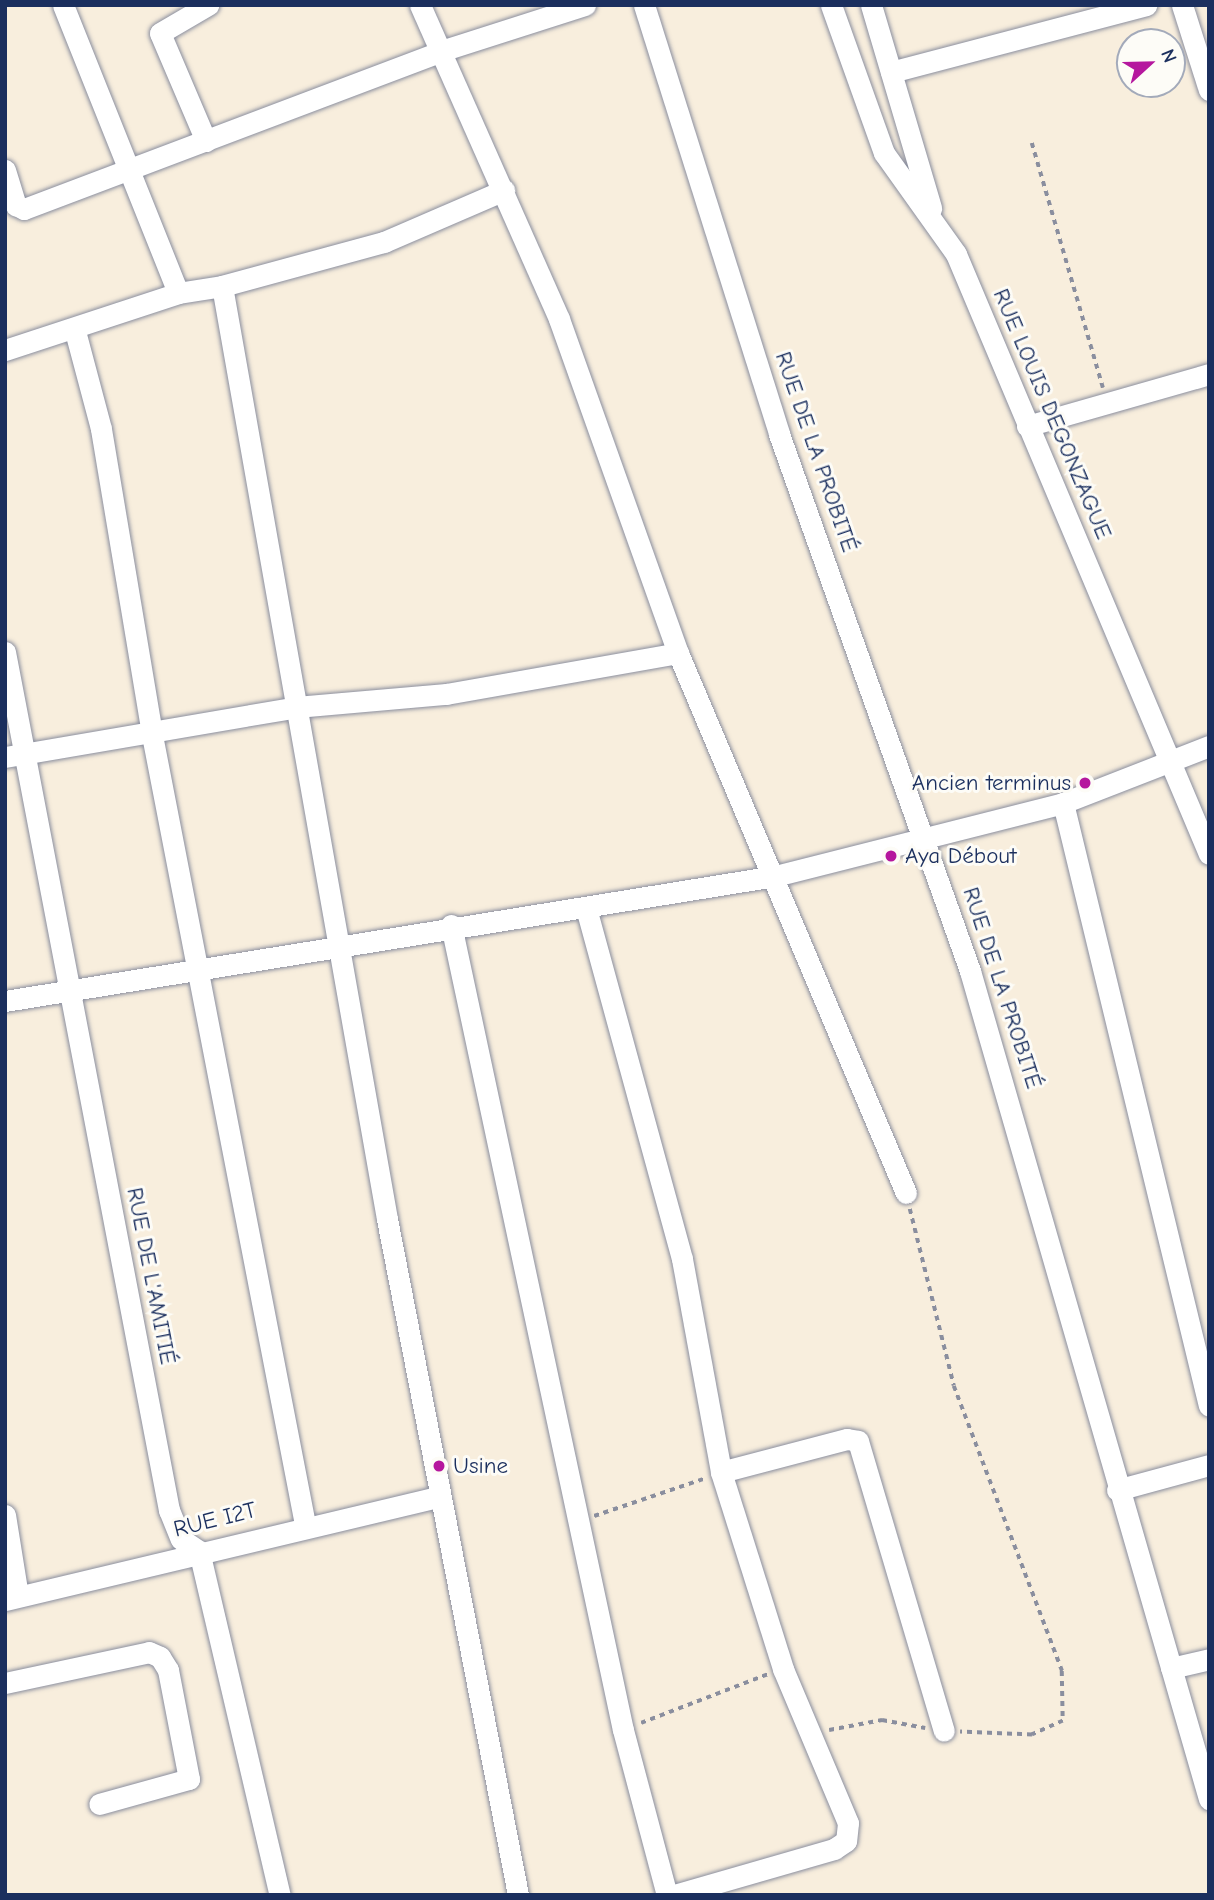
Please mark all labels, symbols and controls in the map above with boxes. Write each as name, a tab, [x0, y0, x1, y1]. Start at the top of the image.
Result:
north arrow	[1116, 28, 1186, 98]
text: N	[1156, 46, 1181, 66]
street label: RUE LOUIS DEGONZAGUE	[987, 285, 1117, 543]
street label: RUE DE LA PROBITÉ	[769, 348, 863, 556]
place label: Ancien terminus	[912, 769, 1071, 797]
marker: Ancien terminus	[1077, 775, 1093, 791]
place label: Aya Débout	[905, 842, 1017, 870]
marker: Aya Débout	[883, 848, 899, 864]
street label: RUE DE LA PROBITÉ	[956, 884, 1048, 1092]
street label: RUE DE L'AMITIÉ	[120, 1185, 182, 1367]
place label: Usine	[453, 1452, 508, 1480]
marker: Usine	[431, 1458, 447, 1474]
street label: RUE I2T	[171, 1496, 259, 1544]

